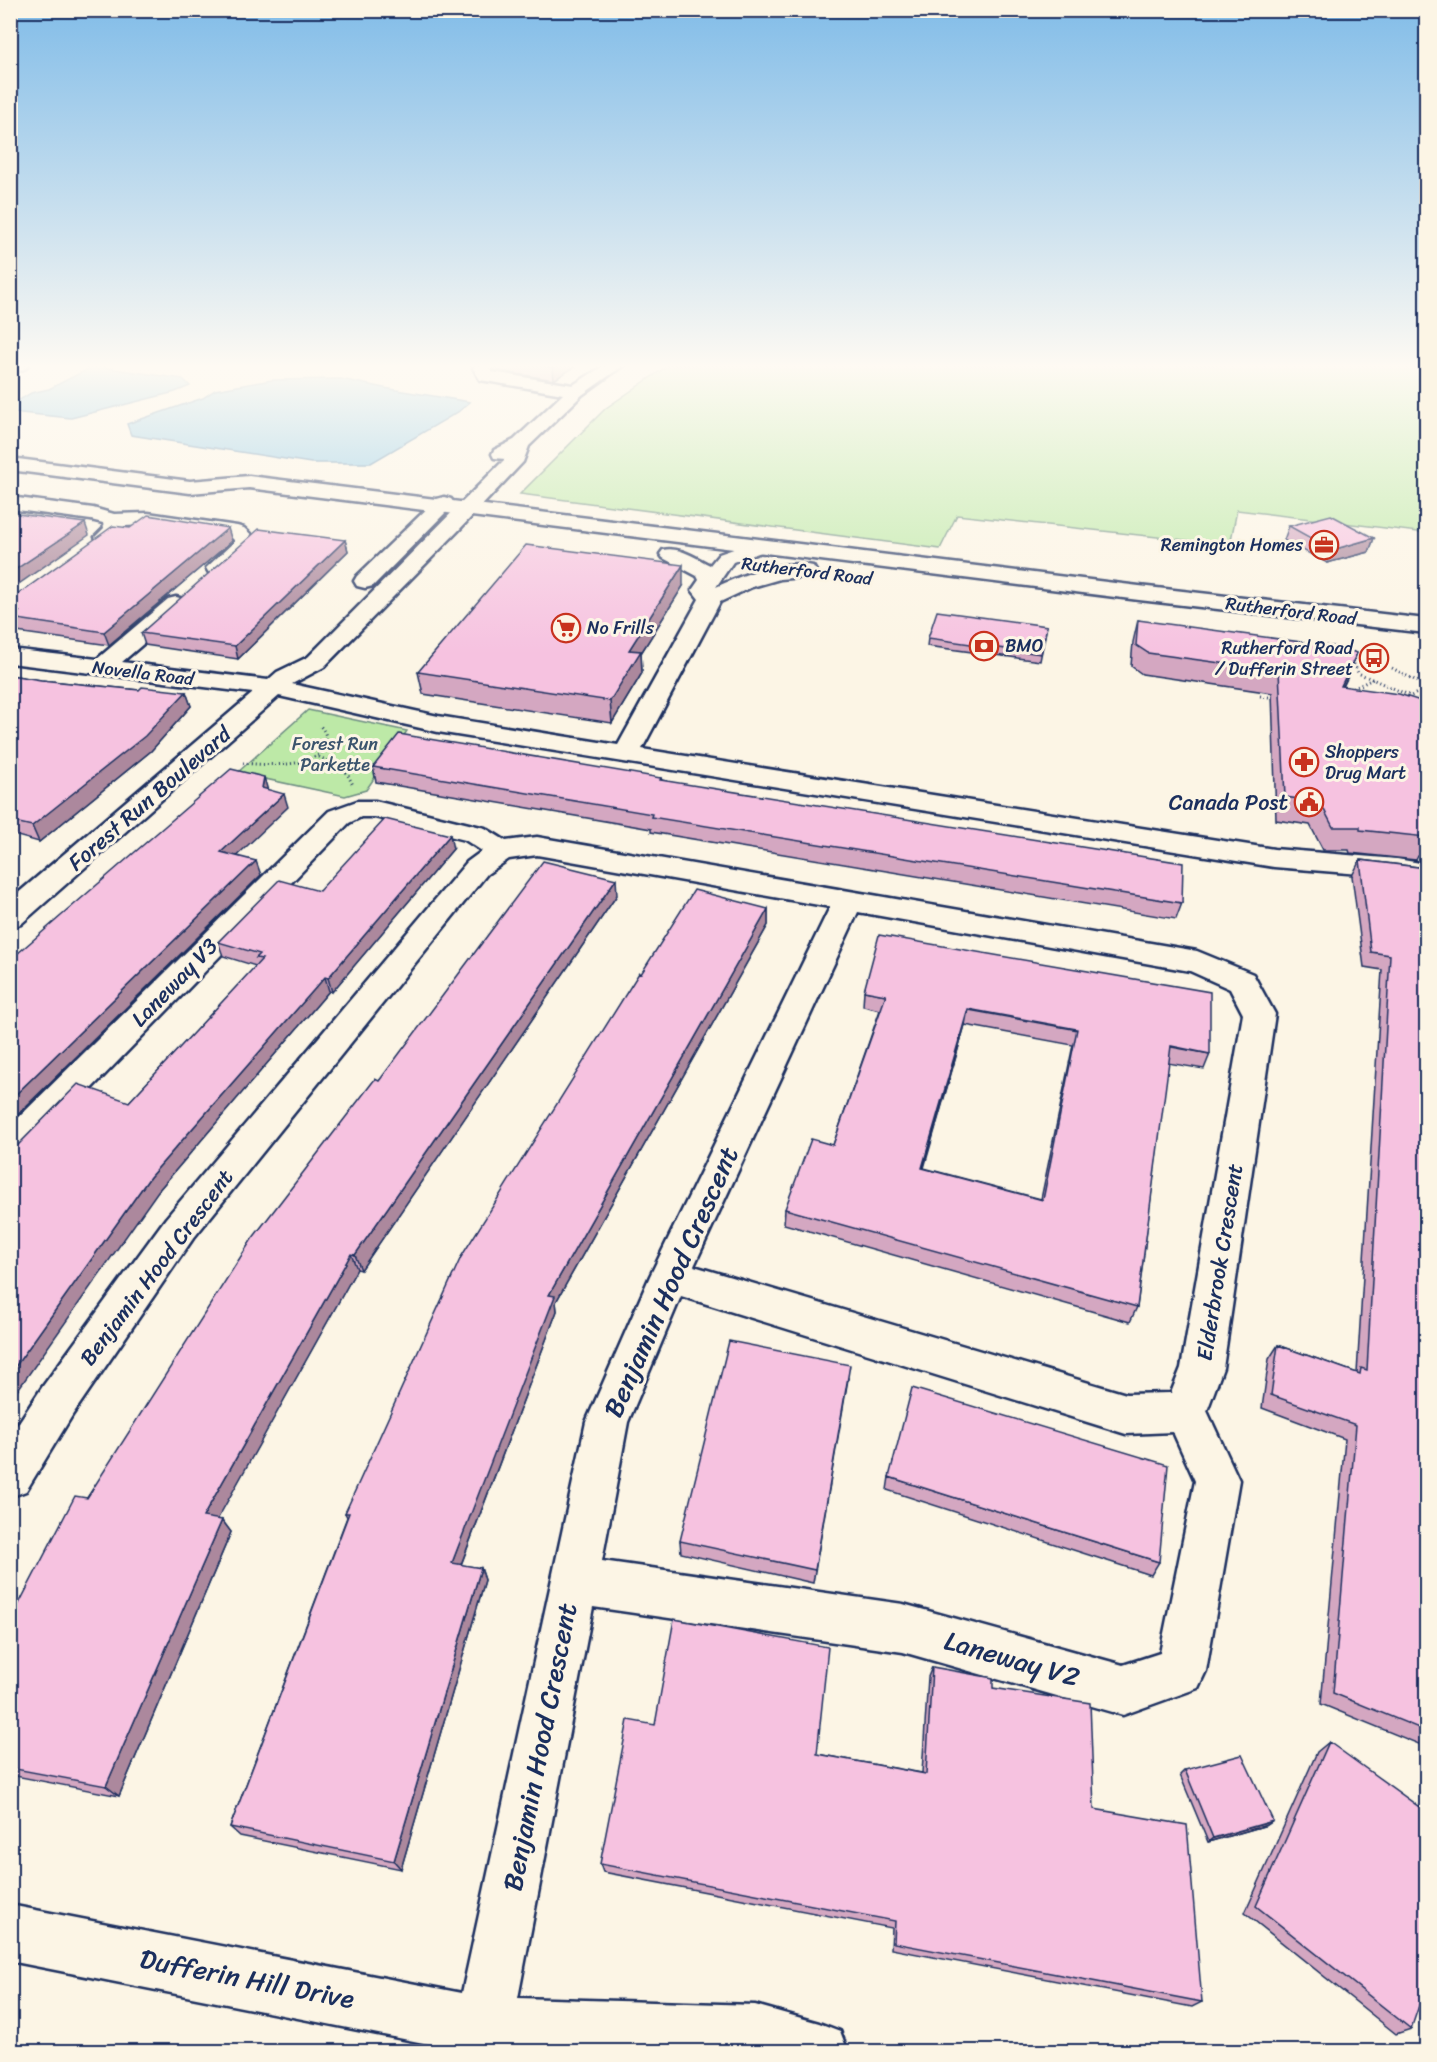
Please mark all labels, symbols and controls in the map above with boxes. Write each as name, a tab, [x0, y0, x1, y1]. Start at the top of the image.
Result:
place label: Remington Homes	[1161, 529, 1304, 561]
office icon: Remington Homes	[1308, 529, 1340, 561]
street label: Rutherford Road	[740, 547, 876, 595]
street label: Rutherford Road	[1224, 587, 1360, 635]
supermarket icon: No Frills	[550, 612, 582, 644]
place label: No Frills	[587, 612, 655, 644]
bank icon: BMO	[968, 630, 1000, 662]
place label: BMO	[1005, 630, 1043, 662]
place label: Rutherford Road / Dufferin Street	[1215, 632, 1355, 685]
bus stop icon: Rutherford Road / Dufferin Street	[1358, 642, 1390, 674]
street label: Novella Road	[91, 651, 197, 695]
street label: Forest Run Boulevard	[59, 715, 241, 881]
park label: Forest Run Parkette	[292, 728, 378, 781]
place label: Shoppers Drug Mart	[1325, 736, 1406, 789]
pharmacy icon: Shoppers Drug Mart	[1288, 746, 1320, 778]
place label: Canada Post	[1169, 783, 1288, 822]
public building icon: Canada Post	[1293, 786, 1325, 818]
street label: Laneway V3	[121, 928, 228, 1036]
street label: Benjamin Hood Crescent	[590, 1138, 752, 1425]
street label: Benjamin Hood Crescent	[69, 1160, 244, 1374]
street label: Elderbrook Crescent	[1185, 1160, 1254, 1363]
street label: Benjamin Hood Crescent	[489, 1599, 592, 1895]
street label: Laneway V2	[939, 1617, 1085, 1701]
street label: Dufferin Hill Drive	[136, 1935, 358, 2023]

